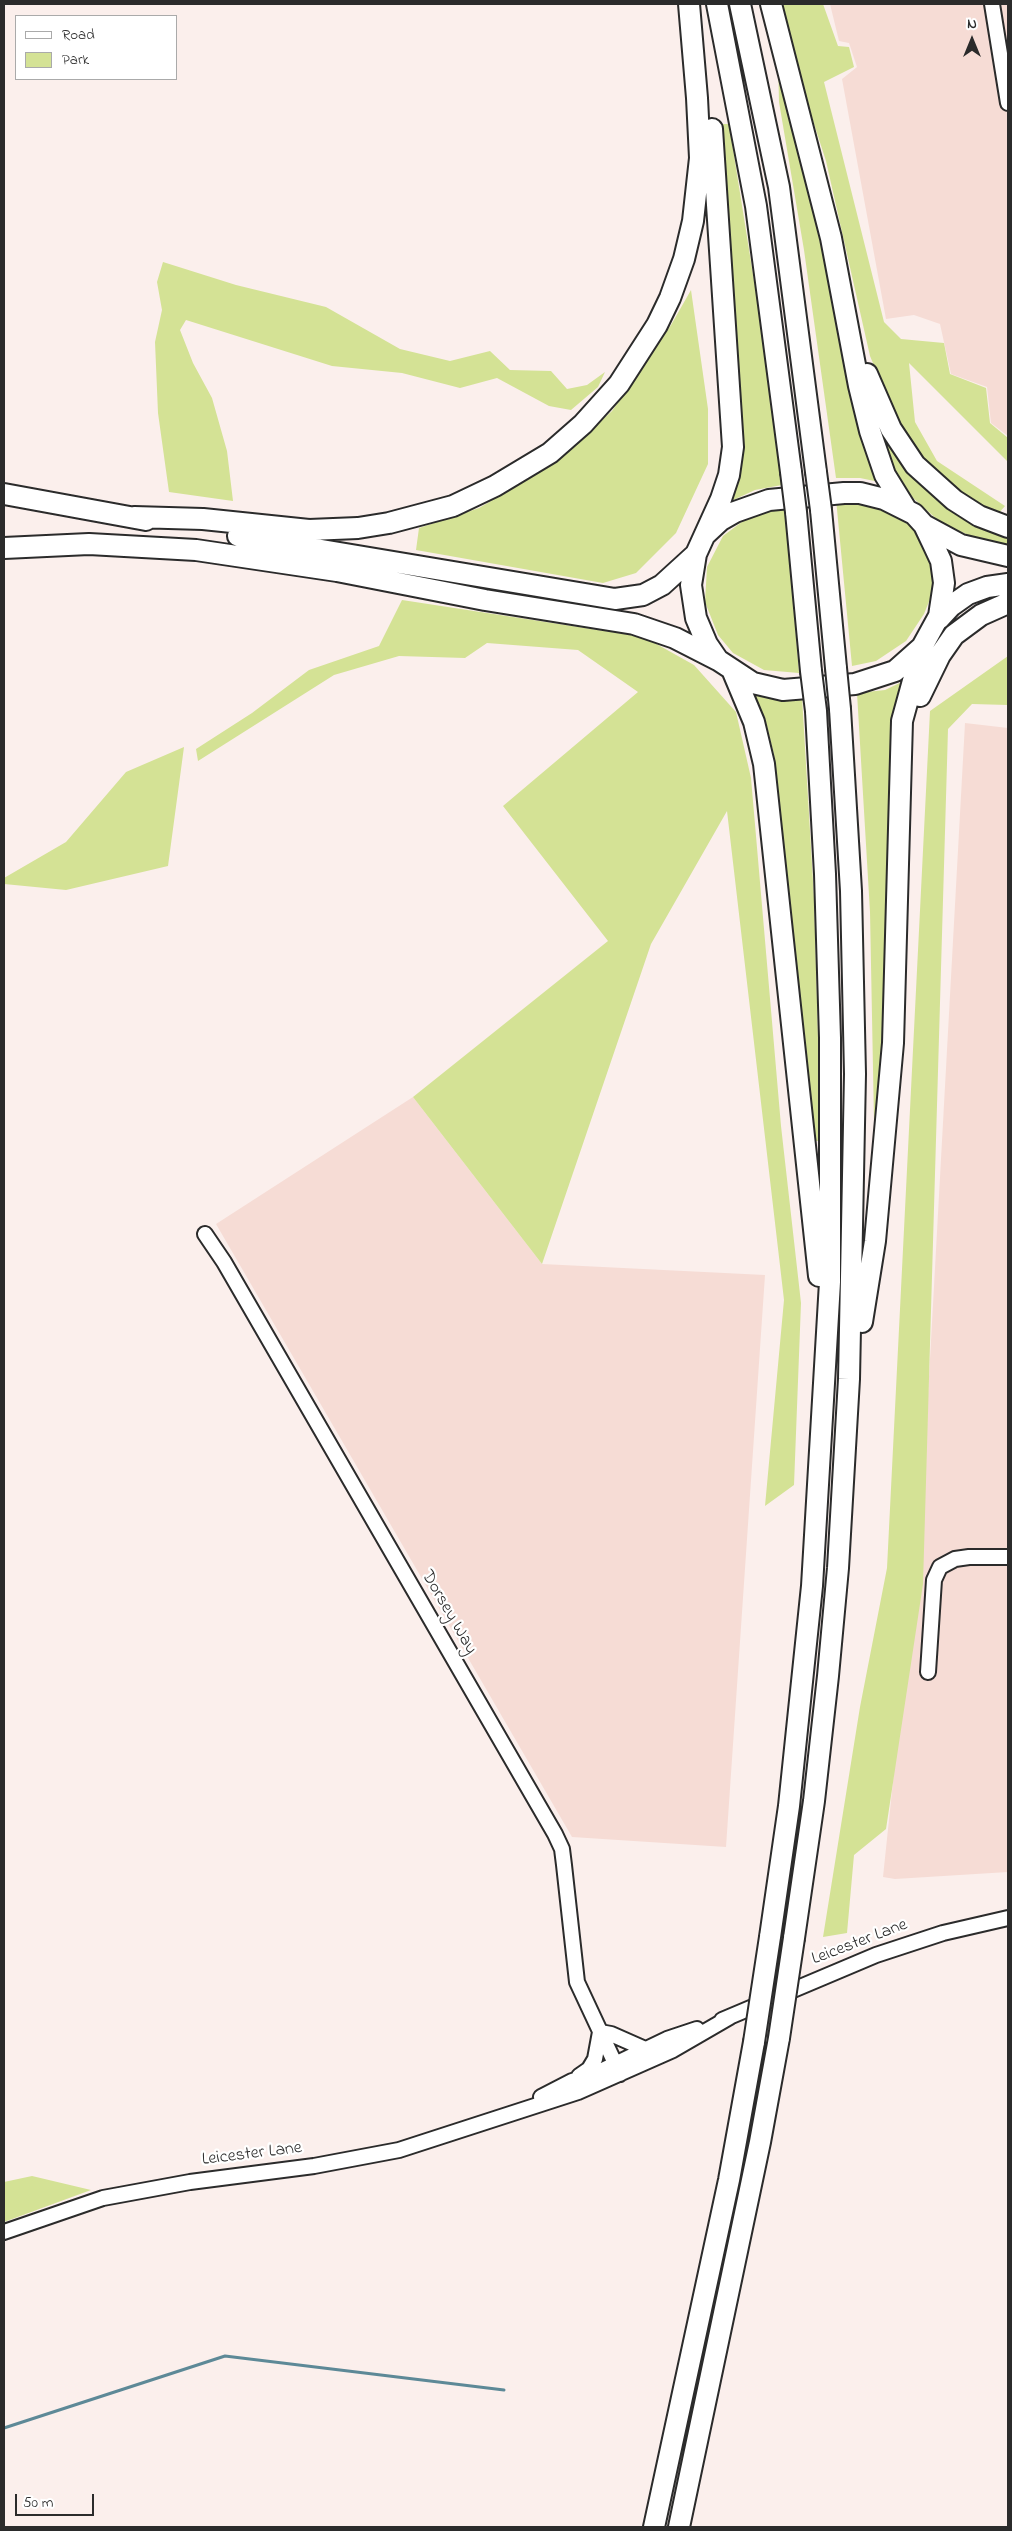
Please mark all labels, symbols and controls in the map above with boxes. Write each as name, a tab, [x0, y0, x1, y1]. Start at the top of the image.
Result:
text: N	[967, 14, 977, 35]
legend	[15, 15, 178, 80]
north arrow	[947, 15, 997, 65]
text: Road	[62, 24, 95, 46]
text: Park	[62, 49, 89, 71]
street label: Dorsey Way	[415, 1567, 481, 1659]
street label: Leicester Lane	[809, 1915, 911, 1971]
street label: Leicester Lane	[201, 2138, 303, 2172]
scale bar	[18, 2484, 96, 2516]
text: 50 m	[23, 2492, 53, 2514]

